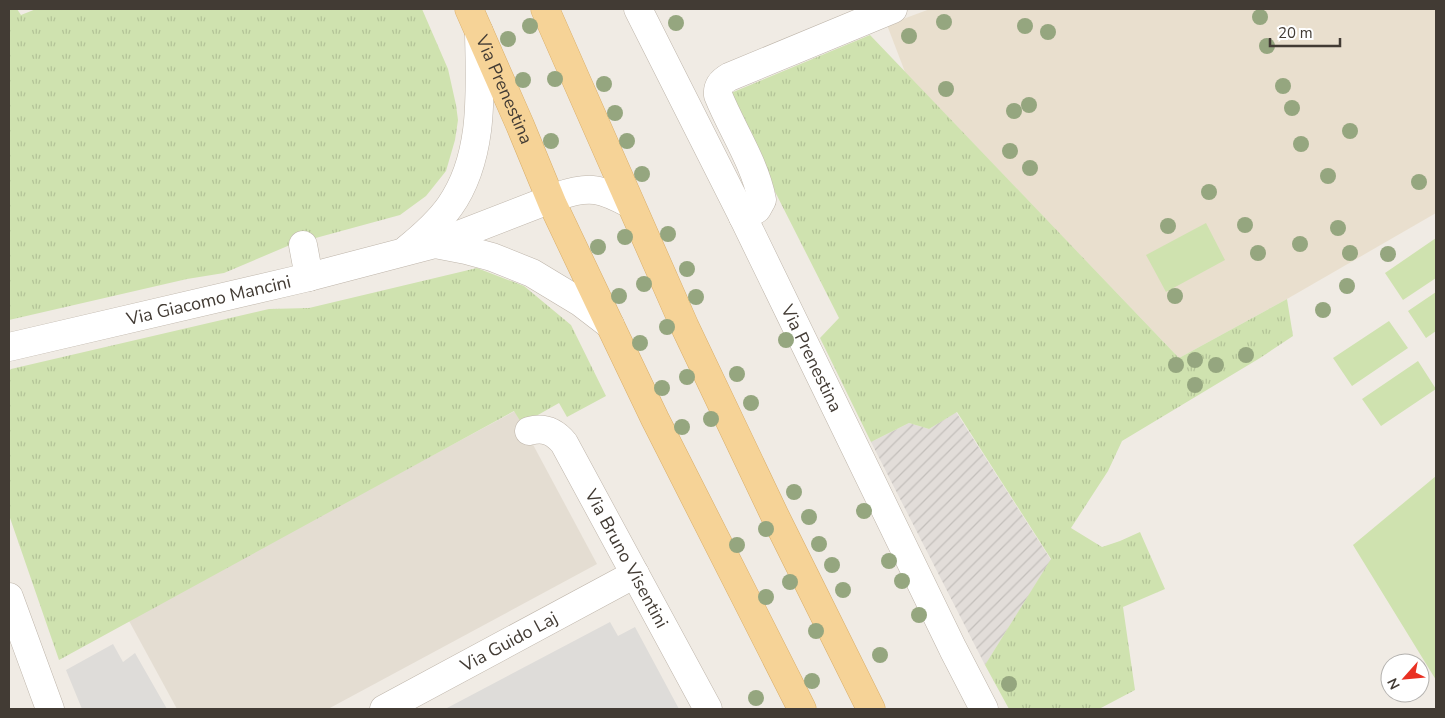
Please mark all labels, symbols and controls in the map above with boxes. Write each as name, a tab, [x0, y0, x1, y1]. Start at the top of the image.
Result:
scale bar	[1270, 15, 1340, 47]
text: 20 m	[1278, 23, 1313, 43]
street label: Via Prenestina	[470, 30, 539, 148]
street label: Via Giacomo Mancini	[123, 270, 293, 331]
street label: Via Prenestina	[775, 300, 848, 416]
street label: Via Bruno Visentini	[579, 484, 674, 632]
street label: Via Guido Laj	[455, 606, 562, 678]
north arrow	[1380, 653, 1430, 703]
text: N	[1383, 675, 1405, 693]

